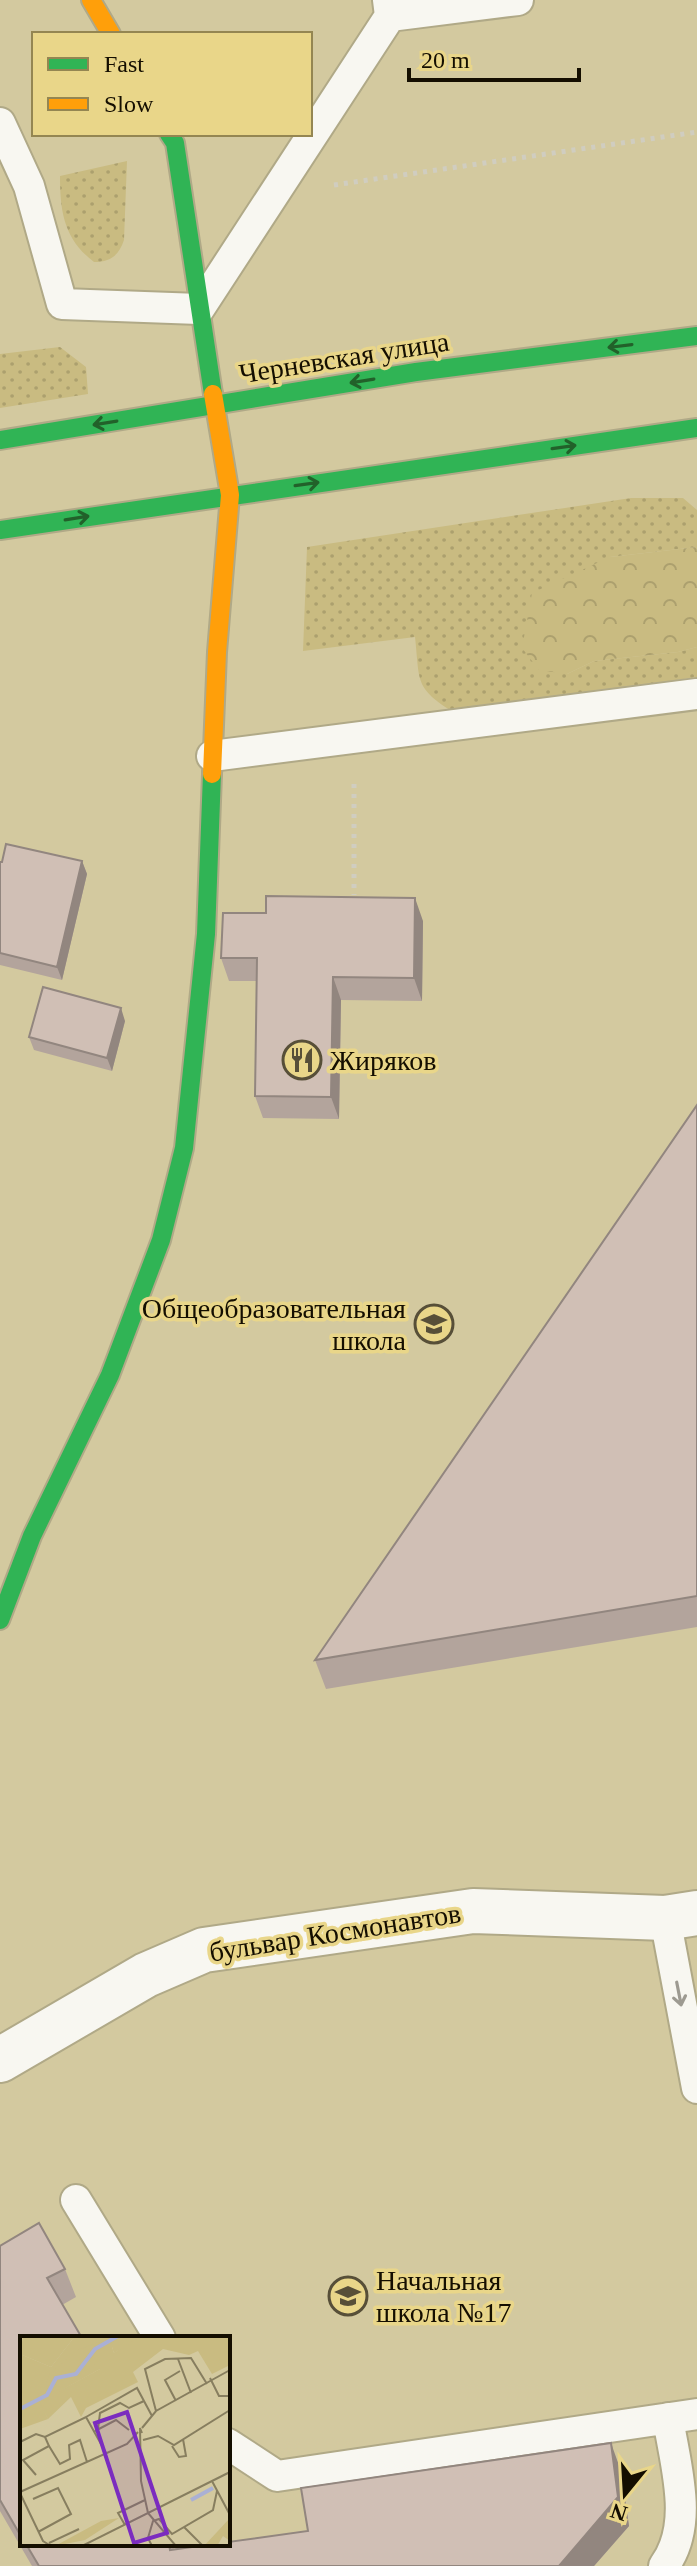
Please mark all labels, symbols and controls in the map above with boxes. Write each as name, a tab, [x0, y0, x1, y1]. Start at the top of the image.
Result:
legend	[32, 32, 312, 136]
scale bar	[409, 32, 579, 82]
text: 20 m	[421, 47, 470, 73]
text: Fast	[104, 51, 144, 77]
text: Slow	[104, 91, 154, 117]
street label: Черневская улица	[237, 326, 452, 389]
one-way arrow	[608, 339, 633, 354]
one-way arrow	[350, 375, 375, 390]
one-way arrow	[93, 417, 119, 432]
one-way arrow	[551, 439, 577, 454]
one-way arrow	[294, 476, 319, 491]
one-way arrow	[64, 510, 89, 525]
restaurant icon: Жиряков	[281, 1039, 323, 1081]
place label: Жиряков	[330, 1045, 436, 1076]
place label: Общеобразовательная школа	[142, 1293, 407, 1356]
school or university icon: Общеобразовательная школа	[413, 1303, 455, 1345]
street label: бульвар Космонавтов	[207, 1897, 463, 1968]
one-way arrow	[673, 1981, 688, 2006]
place label: Начальная школа №17	[376, 2265, 512, 2328]
school or university icon: Начальная школа №17	[327, 2275, 369, 2317]
inset map	[20, 2336, 230, 2546]
north arrow	[585, 2454, 665, 2534]
text: N	[607, 2498, 630, 2527]

